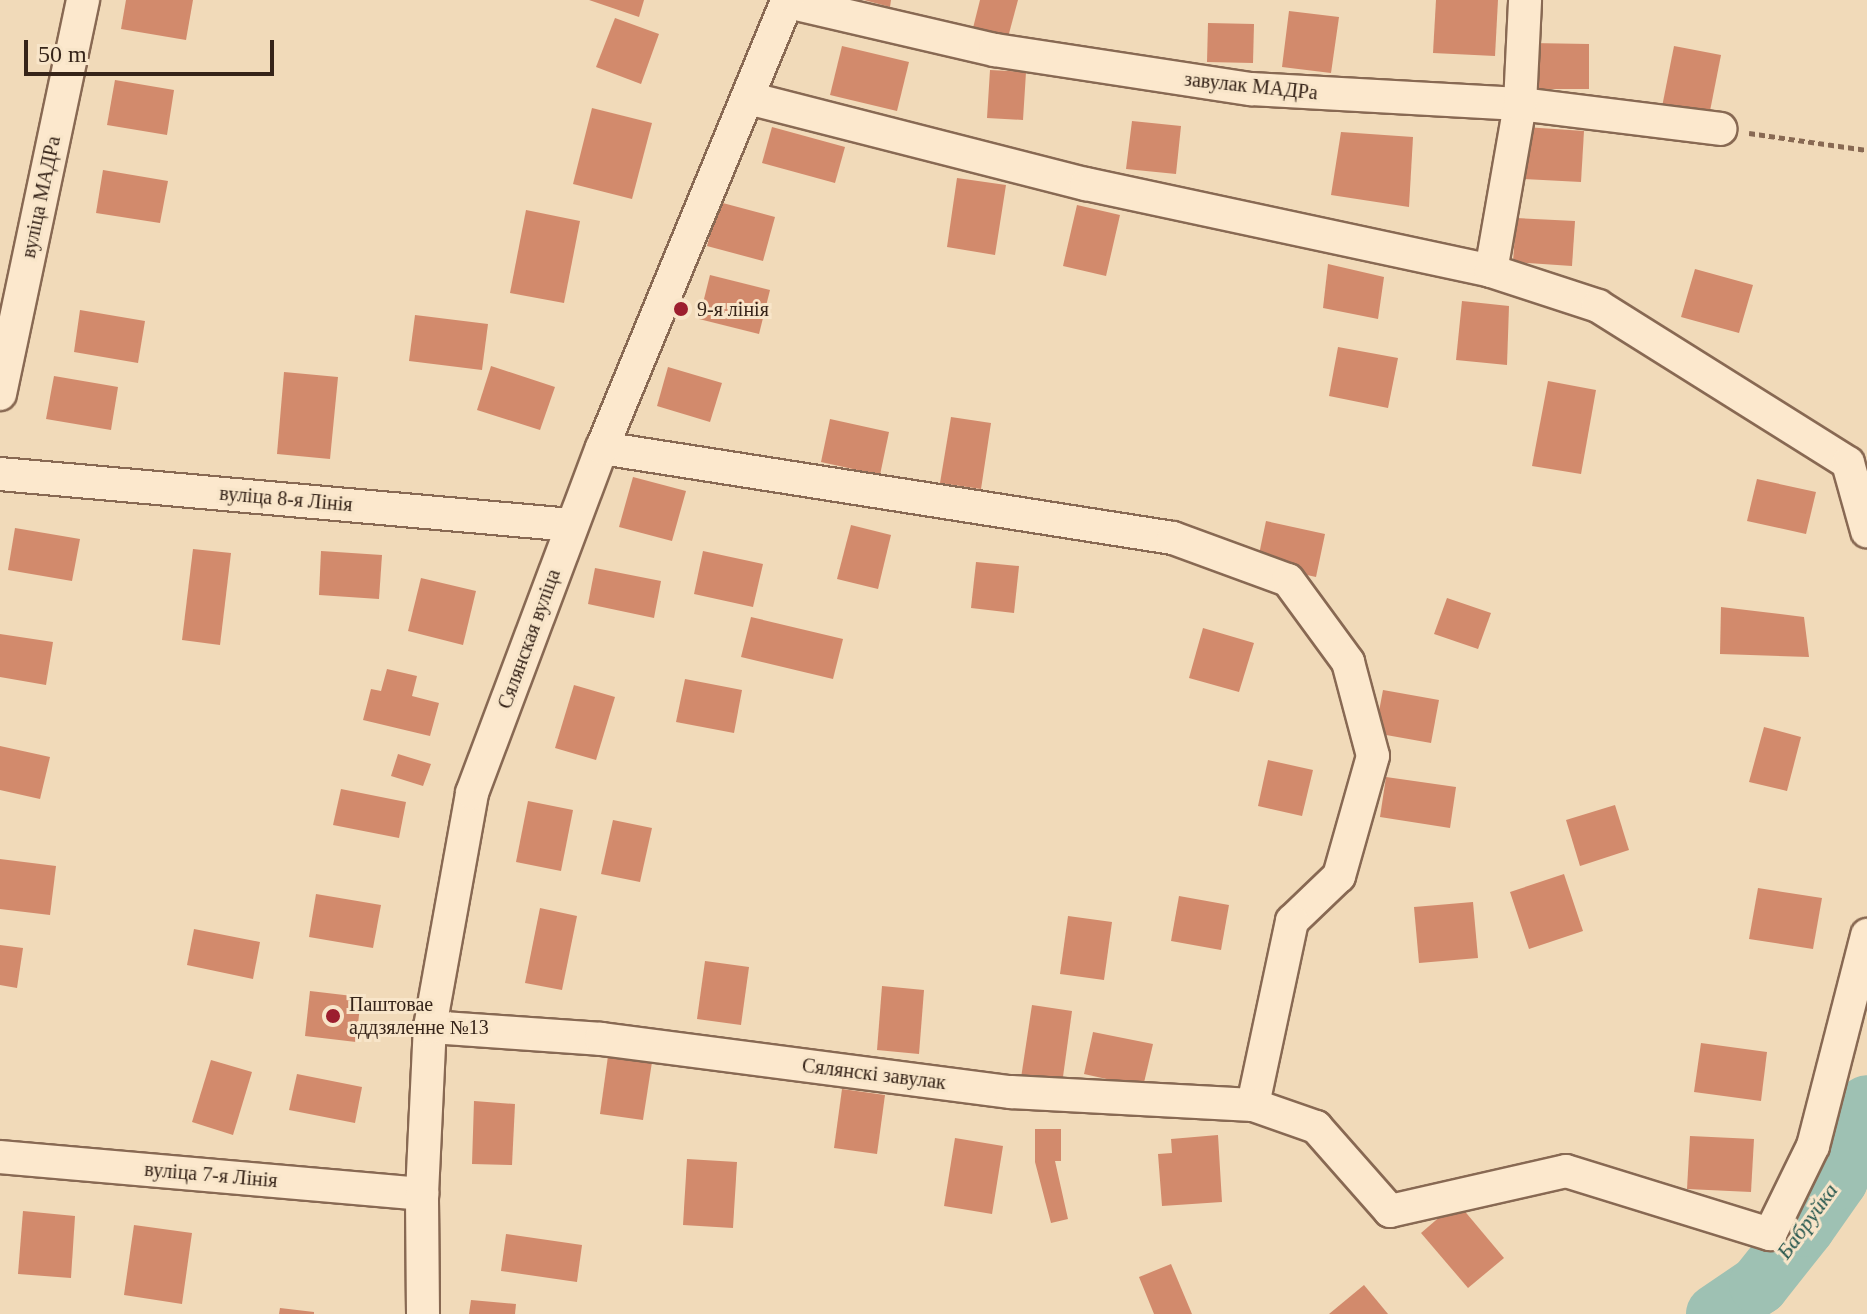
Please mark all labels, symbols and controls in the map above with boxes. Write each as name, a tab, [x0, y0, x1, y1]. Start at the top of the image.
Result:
scale bar	[28, 24, 278, 74]
text: 50 m	[38, 41, 87, 67]
street label: завулак МАДРа	[1183, 67, 1319, 105]
street label: вуліца МАДРа	[16, 134, 66, 260]
place label: 9-я лінія	[697, 297, 769, 321]
marker: 9-я лінія	[672, 300, 690, 318]
street label: вуліца 8-я Лінія	[218, 481, 354, 517]
street label: Сялянская вуліца	[493, 566, 565, 712]
place label: Паштовае аддзяленне №13	[349, 992, 489, 1039]
marker: Паштовае аддзяленне №13	[324, 1007, 342, 1025]
street label: Сялянскі завулак	[801, 1053, 947, 1095]
street label: вуліца 7-я Лінія	[143, 1157, 279, 1193]
water label: Бабруйка	[1771, 1178, 1843, 1264]

